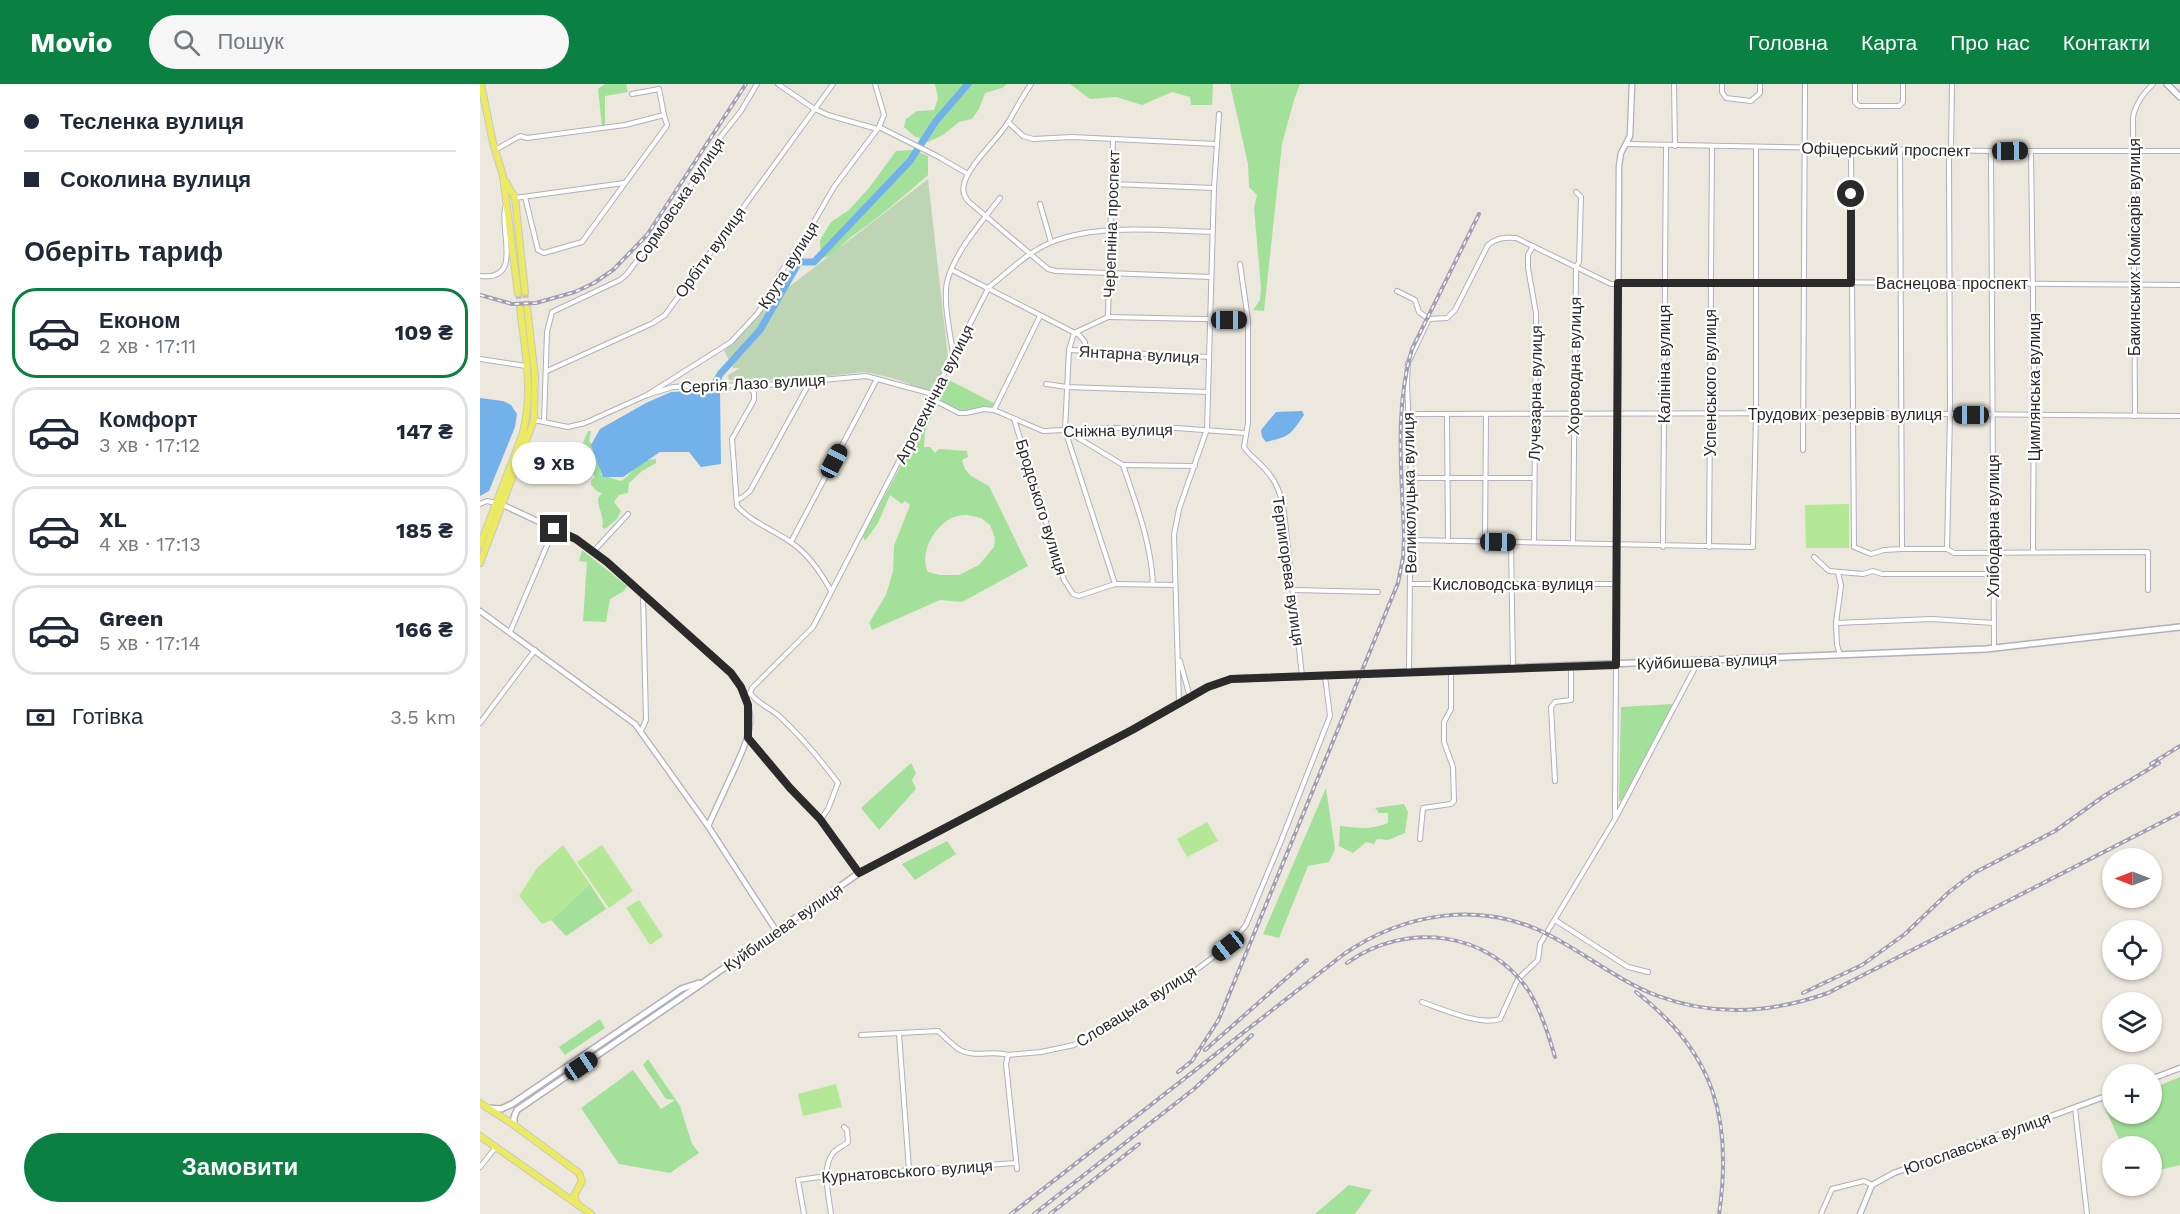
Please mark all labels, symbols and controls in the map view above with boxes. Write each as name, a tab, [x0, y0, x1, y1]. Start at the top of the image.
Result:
search box	[149, 15, 569, 69]
text: Movio	[30, 26, 113, 59]
icon: search	[170, 26, 203, 59]
text: Пошук	[218, 29, 284, 54]
text: Головна	[1748, 30, 1828, 55]
text: Карта	[1861, 30, 1917, 55]
text: Про нас	[1950, 30, 2030, 55]
text: Контакти	[2063, 30, 2150, 55]
text: Тесленка вулиця	[60, 109, 244, 134]
street label: Сормовська вулиця	[630, 134, 729, 267]
street label: Бакинських Комісарів вулиця	[2125, 138, 2144, 356]
street label: Офіцерський проспект	[1801, 139, 1971, 160]
car	[1992, 142, 2028, 160]
street label: Черепніна проспект	[1099, 149, 1124, 298]
text: Соколина вулиця	[60, 167, 251, 192]
route start	[1837, 180, 1864, 207]
street label: Орбіти вулиця	[671, 203, 750, 301]
street label: Крута вулиця	[754, 218, 823, 312]
text: Оберіть тариф	[24, 236, 223, 268]
street label: Васнецова проспект	[1876, 274, 2029, 293]
street label: Хороводна вулиця	[1564, 297, 1585, 435]
street label: Калініна вулиця	[1655, 305, 1674, 423]
icon: car	[27, 306, 81, 360]
text: Економ	[99, 308, 181, 333]
street label: Успенського вулиця	[1701, 309, 1720, 457]
car	[1211, 311, 1247, 329]
street label: Цимлянська вулиця	[2025, 313, 2044, 461]
text: 109 ₴	[395, 320, 453, 345]
street label: Агротехнічна вулиця	[891, 322, 978, 467]
street label: Лучезарна вулиця	[1525, 325, 1546, 461]
text: 2 хв · 17:11	[99, 334, 196, 358]
street label: Янтарна вулиця	[1078, 342, 1200, 367]
street label: Сергія Лазо вулиця	[680, 370, 826, 397]
icon: car	[27, 405, 81, 459]
street label: Трудових резервів вулиця	[1748, 405, 1942, 424]
car	[1953, 406, 1989, 424]
text: Комфорт	[99, 407, 198, 432]
street label: Великолуцька вулиця	[1399, 412, 1420, 574]
text: 147 ₴	[397, 419, 453, 444]
street label: Сніжна вулиця	[1063, 420, 1173, 441]
text: 3 хв · 17:12	[99, 433, 200, 457]
street label: Бродського вулиця	[1012, 437, 1071, 578]
car	[818, 441, 850, 481]
callout: 9 хв	[512, 442, 596, 484]
text: 9 хв	[533, 451, 575, 475]
street label: Хлібодарна вулиця	[1984, 454, 2003, 598]
street label: Терпигорева вулиця	[1269, 495, 1308, 647]
icon: car	[27, 504, 81, 558]
text: XL	[99, 507, 127, 532]
route end	[540, 515, 567, 542]
text: 185 ₴	[396, 518, 453, 543]
text: 4 хв · 17:13	[99, 532, 201, 556]
car	[1480, 533, 1516, 551]
street label: Кисловодська вулиця	[1433, 575, 1593, 594]
icon: car	[27, 603, 81, 657]
text: Green	[99, 606, 163, 631]
text: 166 ₴	[395, 617, 453, 642]
text: 5 хв · 17:14	[99, 631, 201, 655]
street label: Куйбишева вулиця	[1636, 650, 1778, 673]
icon: cash	[24, 701, 57, 734]
text: Готівка	[72, 704, 143, 729]
text: 3.5 km	[390, 705, 456, 729]
north arrow	[2102, 848, 2162, 908]
map controls	[2102, 848, 2162, 1196]
street label: Куйбишева вулиця	[720, 879, 846, 976]
button: locate	[2102, 920, 2162, 980]
car	[1208, 928, 1248, 964]
street label: Словацька вулиця	[1073, 962, 1200, 1051]
button: layers	[2102, 992, 2162, 1052]
car	[561, 1048, 601, 1084]
button: +	[2102, 1064, 2162, 1124]
street label: Югославська вулиця	[1901, 1108, 2053, 1179]
button: Замовити	[24, 1133, 456, 1202]
button: −	[2102, 1136, 2162, 1196]
street label: Курнатовського вулиця	[821, 1156, 993, 1187]

